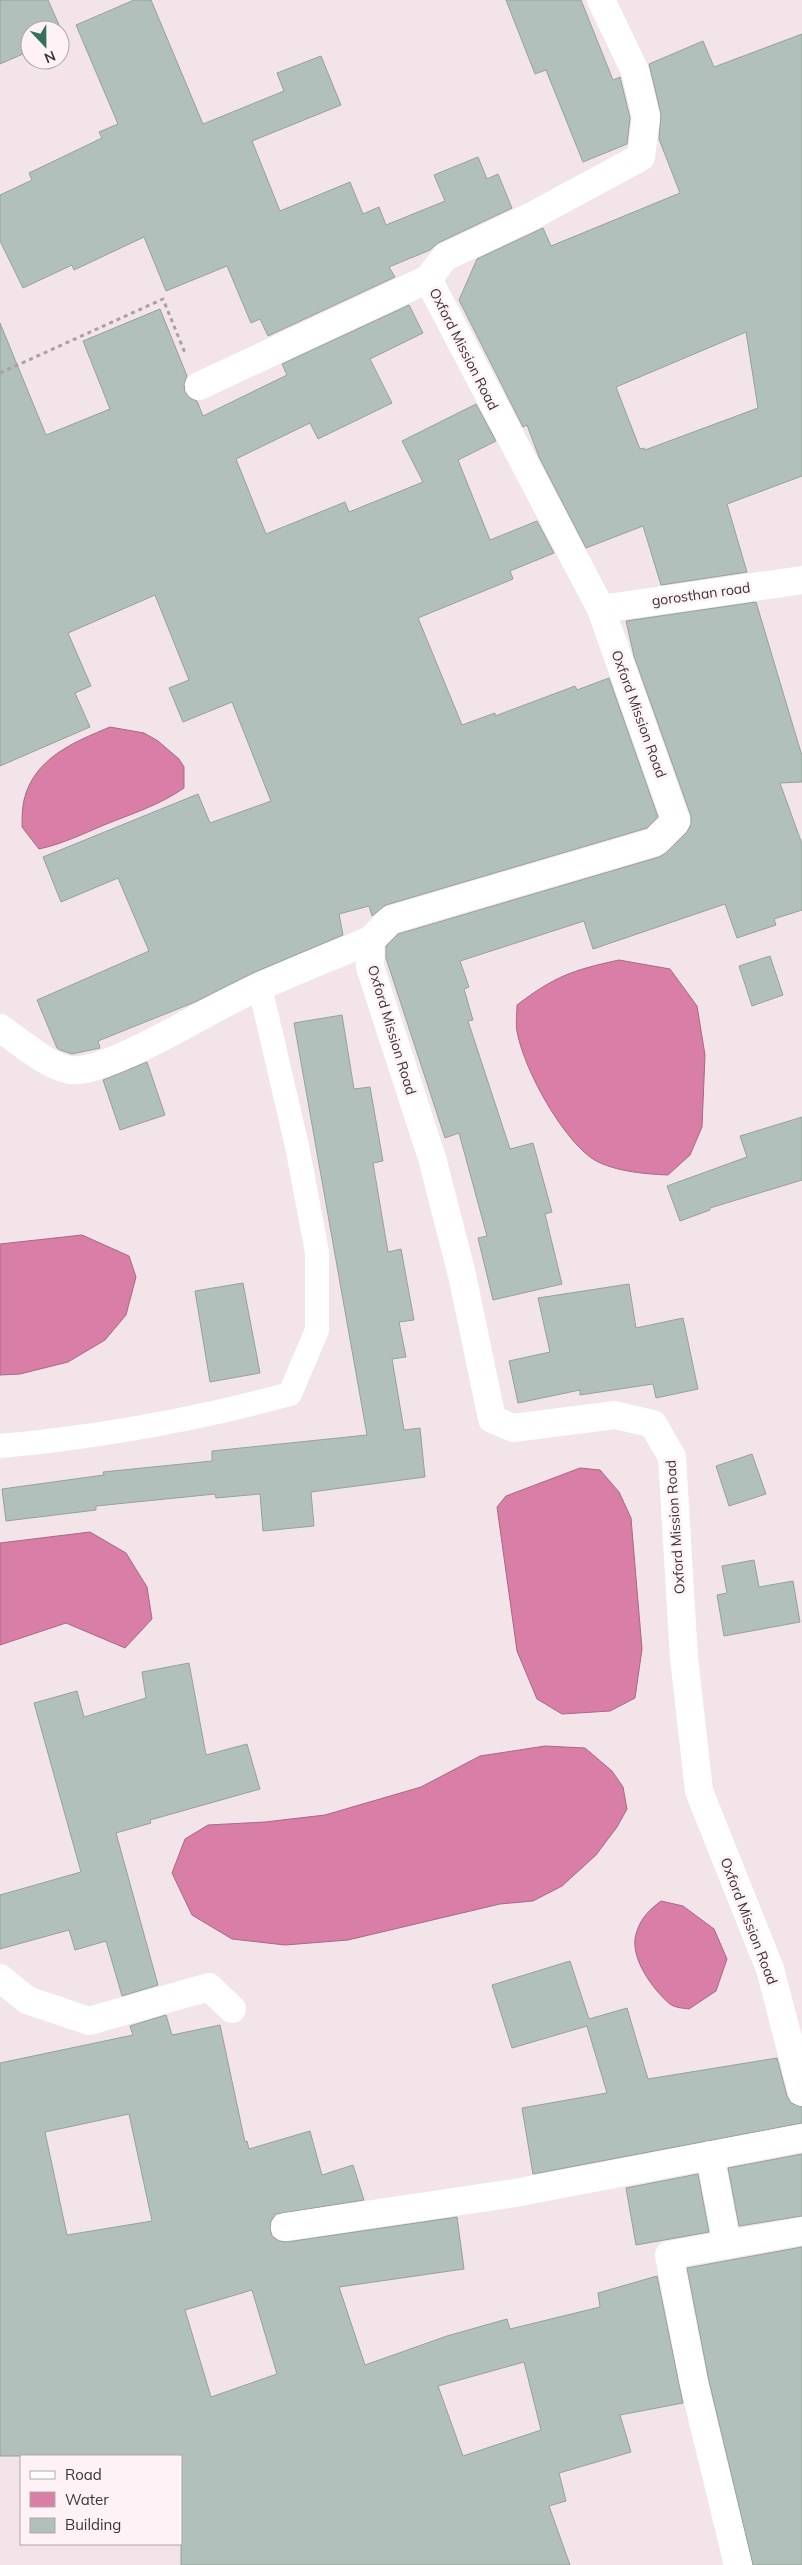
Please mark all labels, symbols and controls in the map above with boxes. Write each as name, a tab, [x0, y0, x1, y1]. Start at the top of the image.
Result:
north arrow	[20, 20, 70, 70]
text: N	[42, 47, 58, 67]
street label: Oxford Mission Road	[425, 285, 503, 413]
street label: gorosthan road	[651, 578, 751, 610]
street label: Oxford Mission Road	[608, 648, 670, 780]
street label: Oxford Mission Road	[364, 963, 420, 1097]
street label: Oxford Mission Road	[661, 1459, 689, 1595]
street label: Oxford Mission Road	[716, 1855, 782, 1987]
legend	[20, 2455, 182, 2545]
text: Road	[65, 2465, 102, 2484]
text: Water	[65, 2490, 109, 2509]
text: Building	[65, 2515, 121, 2534]

